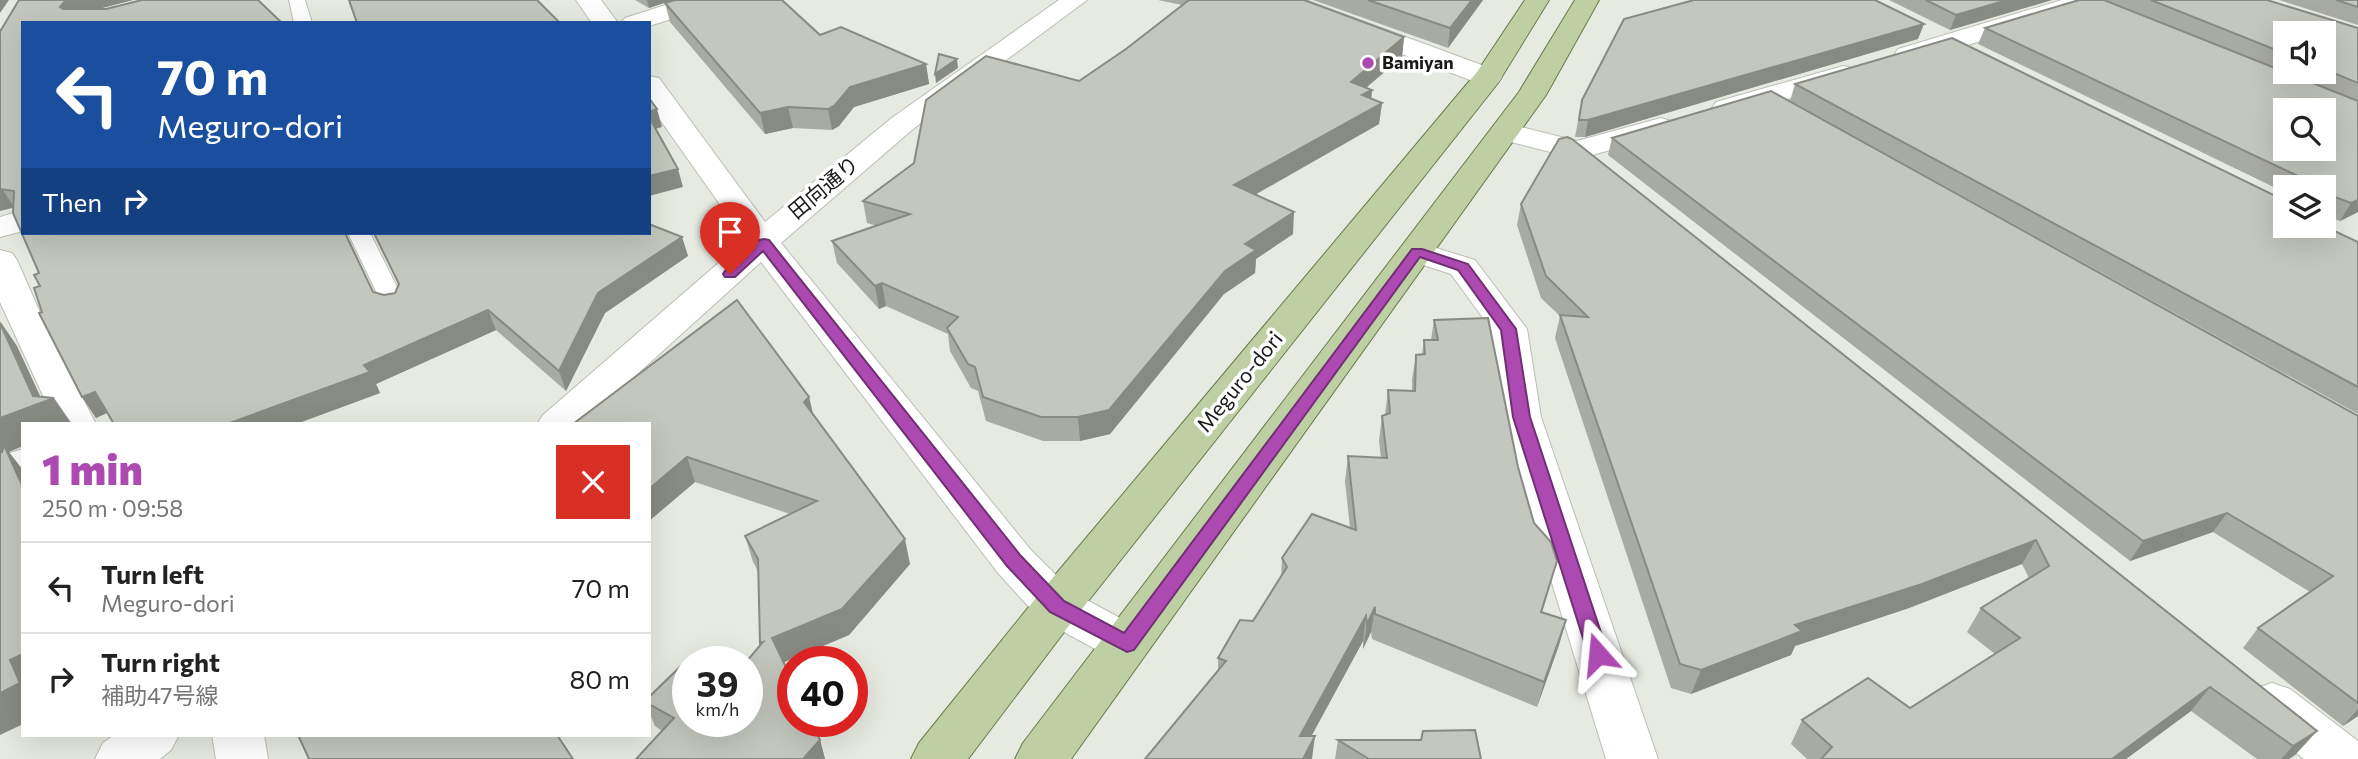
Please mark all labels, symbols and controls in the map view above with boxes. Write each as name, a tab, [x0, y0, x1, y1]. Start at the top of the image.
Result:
map controls	[2273, 21, 2336, 238]
button: sound	[2273, 21, 2336, 84]
text: 70 m	[157, 45, 268, 105]
icon: left	[42, 49, 133, 140]
place label: Bamiyan	[1382, 51, 1454, 73]
marker: Bamiyan	[1360, 55, 1376, 71]
button: search	[2273, 98, 2336, 161]
text: Meguro-dori	[157, 105, 343, 145]
street label: 田向通り	[783, 150, 863, 223]
button: layers	[2273, 175, 2336, 238]
icon: right	[116, 182, 154, 220]
text: Then	[42, 186, 102, 217]
pin	[700, 202, 760, 274]
icon: arrive	[711, 213, 749, 251]
street label: Meguro-dori	[1191, 326, 1287, 436]
text: 1 min	[42, 442, 143, 494]
button: close	[556, 445, 630, 519]
text: 250 m · 09:58	[42, 494, 183, 522]
text: Turn left	[101, 558, 204, 589]
icon: left	[42, 569, 80, 607]
text: 70 m	[572, 572, 630, 603]
text: Meguro-dori	[101, 589, 235, 617]
position arrow	[1561, 617, 1635, 691]
text: Turn right	[101, 646, 220, 677]
speed limit sign: 40	[777, 646, 868, 737]
icon: right	[42, 660, 80, 698]
text: 39	[697, 661, 738, 704]
text: 80 m	[570, 663, 630, 694]
text: 補助47号線	[101, 681, 218, 709]
text: km/h	[696, 698, 739, 720]

